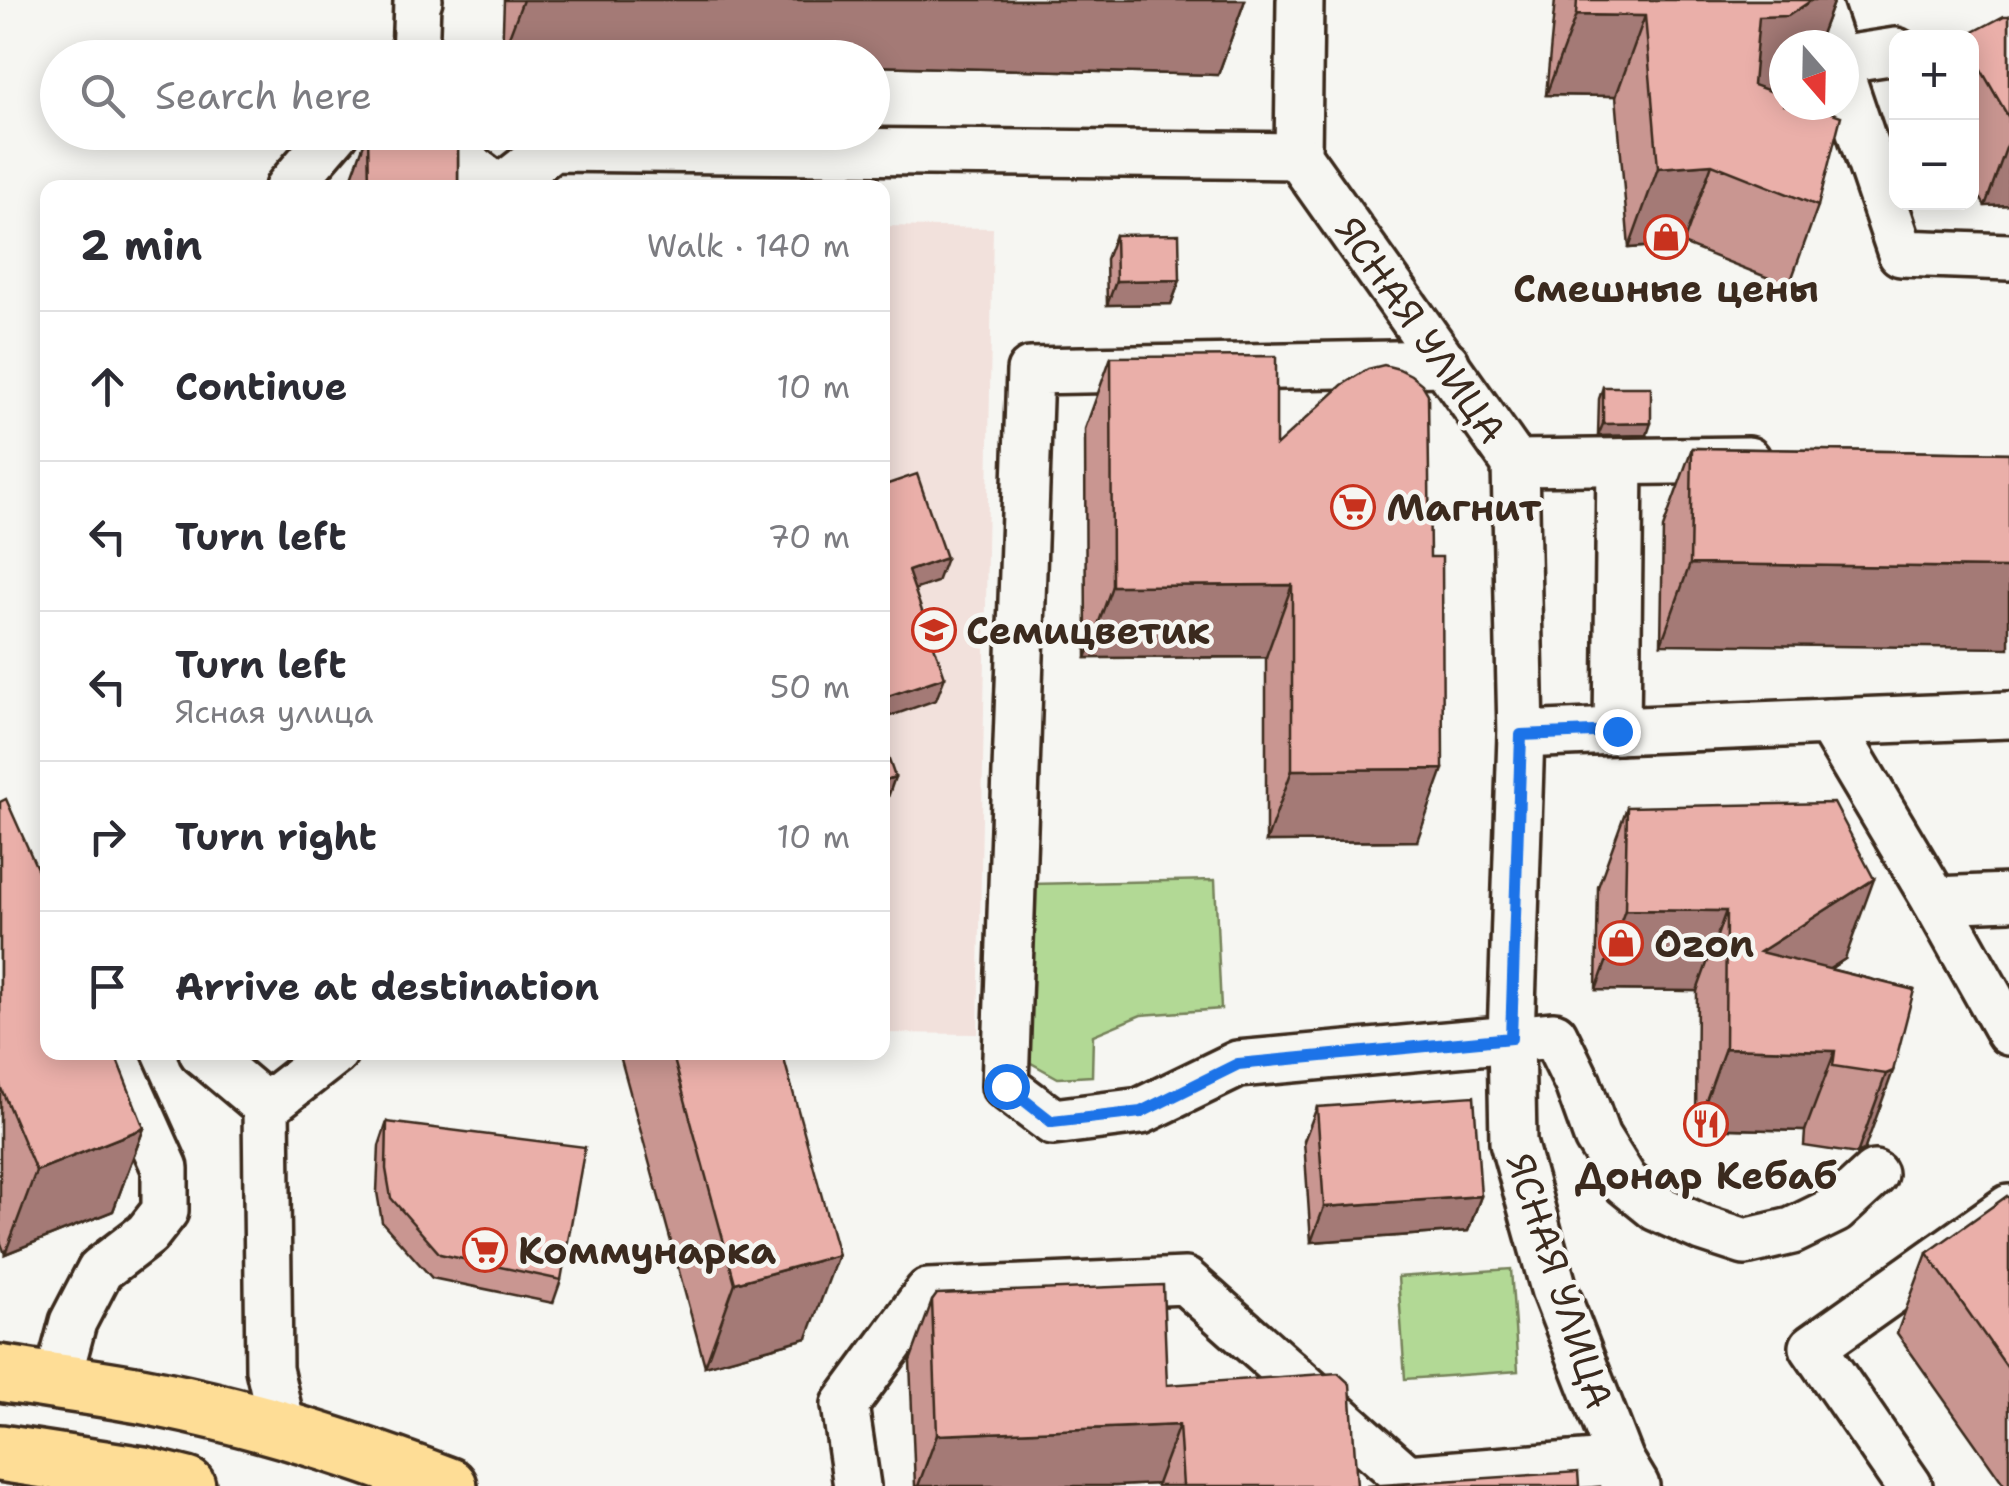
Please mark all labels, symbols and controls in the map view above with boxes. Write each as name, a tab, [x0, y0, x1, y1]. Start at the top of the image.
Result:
north arrow	[1769, 30, 1859, 120]
map controls	[1889, 30, 1979, 210]
button: +	[1889, 30, 1979, 120]
search box	[40, 40, 890, 150]
icon: search	[75, 68, 130, 123]
text: Search here	[155, 70, 372, 121]
button: −	[1889, 120, 1979, 210]
street label: ЯСНАЯ УЛИЦА	[1324, 207, 1518, 453]
shop icon: Смешные цены	[1643, 214, 1689, 260]
text: 2 min	[80, 217, 202, 273]
text: Walk · 140 m	[647, 224, 850, 267]
place label: Смешные цены	[1513, 263, 1819, 314]
icon: ahead	[80, 359, 135, 414]
text: Continue	[175, 361, 347, 412]
text: 10 m	[777, 365, 850, 408]
place label: Магнит	[1386, 482, 1542, 533]
supermarket icon: Магнит	[1330, 484, 1376, 530]
icon: left	[80, 509, 135, 564]
text: Turn left	[175, 511, 347, 562]
text: 70 m	[767, 515, 850, 558]
place label: Семицветик	[966, 605, 1210, 656]
school or university icon: Семицветик	[911, 607, 957, 653]
text: Turn left	[175, 639, 347, 690]
icon: left	[80, 659, 135, 714]
text: 50 m	[770, 665, 850, 708]
text: Ясная улица	[175, 690, 373, 733]
route end	[1595, 709, 1641, 755]
icon: right	[80, 809, 135, 864]
text: Turn right	[175, 811, 377, 862]
text: 10 m	[777, 815, 850, 858]
place label: Ozon	[1654, 918, 1754, 969]
shop icon: Ozon	[1598, 920, 1644, 966]
icon: arrive	[80, 959, 135, 1014]
text: Arrive at destination	[175, 961, 599, 1012]
route start	[984, 1064, 1030, 1110]
restaurant icon: Донар Кебаб	[1683, 1101, 1729, 1147]
street label: ЯСНАЯ УЛИЦА	[1495, 1147, 1625, 1415]
place label: Донар Кебаб	[1575, 1150, 1837, 1201]
place label: Коммунарка	[518, 1225, 776, 1276]
supermarket icon: Коммунарка	[462, 1227, 508, 1273]

